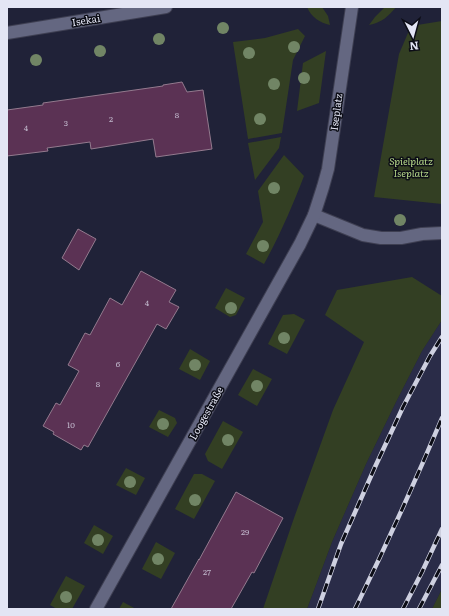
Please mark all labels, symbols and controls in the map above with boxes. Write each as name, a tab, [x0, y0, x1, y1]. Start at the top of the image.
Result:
street label: Isekai	[71, 10, 102, 29]
north arrow	[393, 16, 433, 56]
text: N	[409, 39, 420, 55]
street label: Iseplatz	[325, 92, 346, 131]
house number: 8	[175, 109, 180, 120]
house number: 2	[109, 113, 113, 124]
house number: 3	[64, 117, 68, 128]
house number: 4	[24, 122, 29, 133]
park label: Spielplatz Iseplatz	[389, 153, 433, 180]
house number: 4	[145, 297, 150, 308]
house number: 6	[116, 358, 121, 369]
house number: 8	[96, 378, 101, 389]
street label: Loogestraße	[185, 383, 226, 442]
house number: 10	[67, 419, 75, 430]
house number: 29	[241, 526, 249, 537]
house number: 27	[203, 566, 211, 577]

